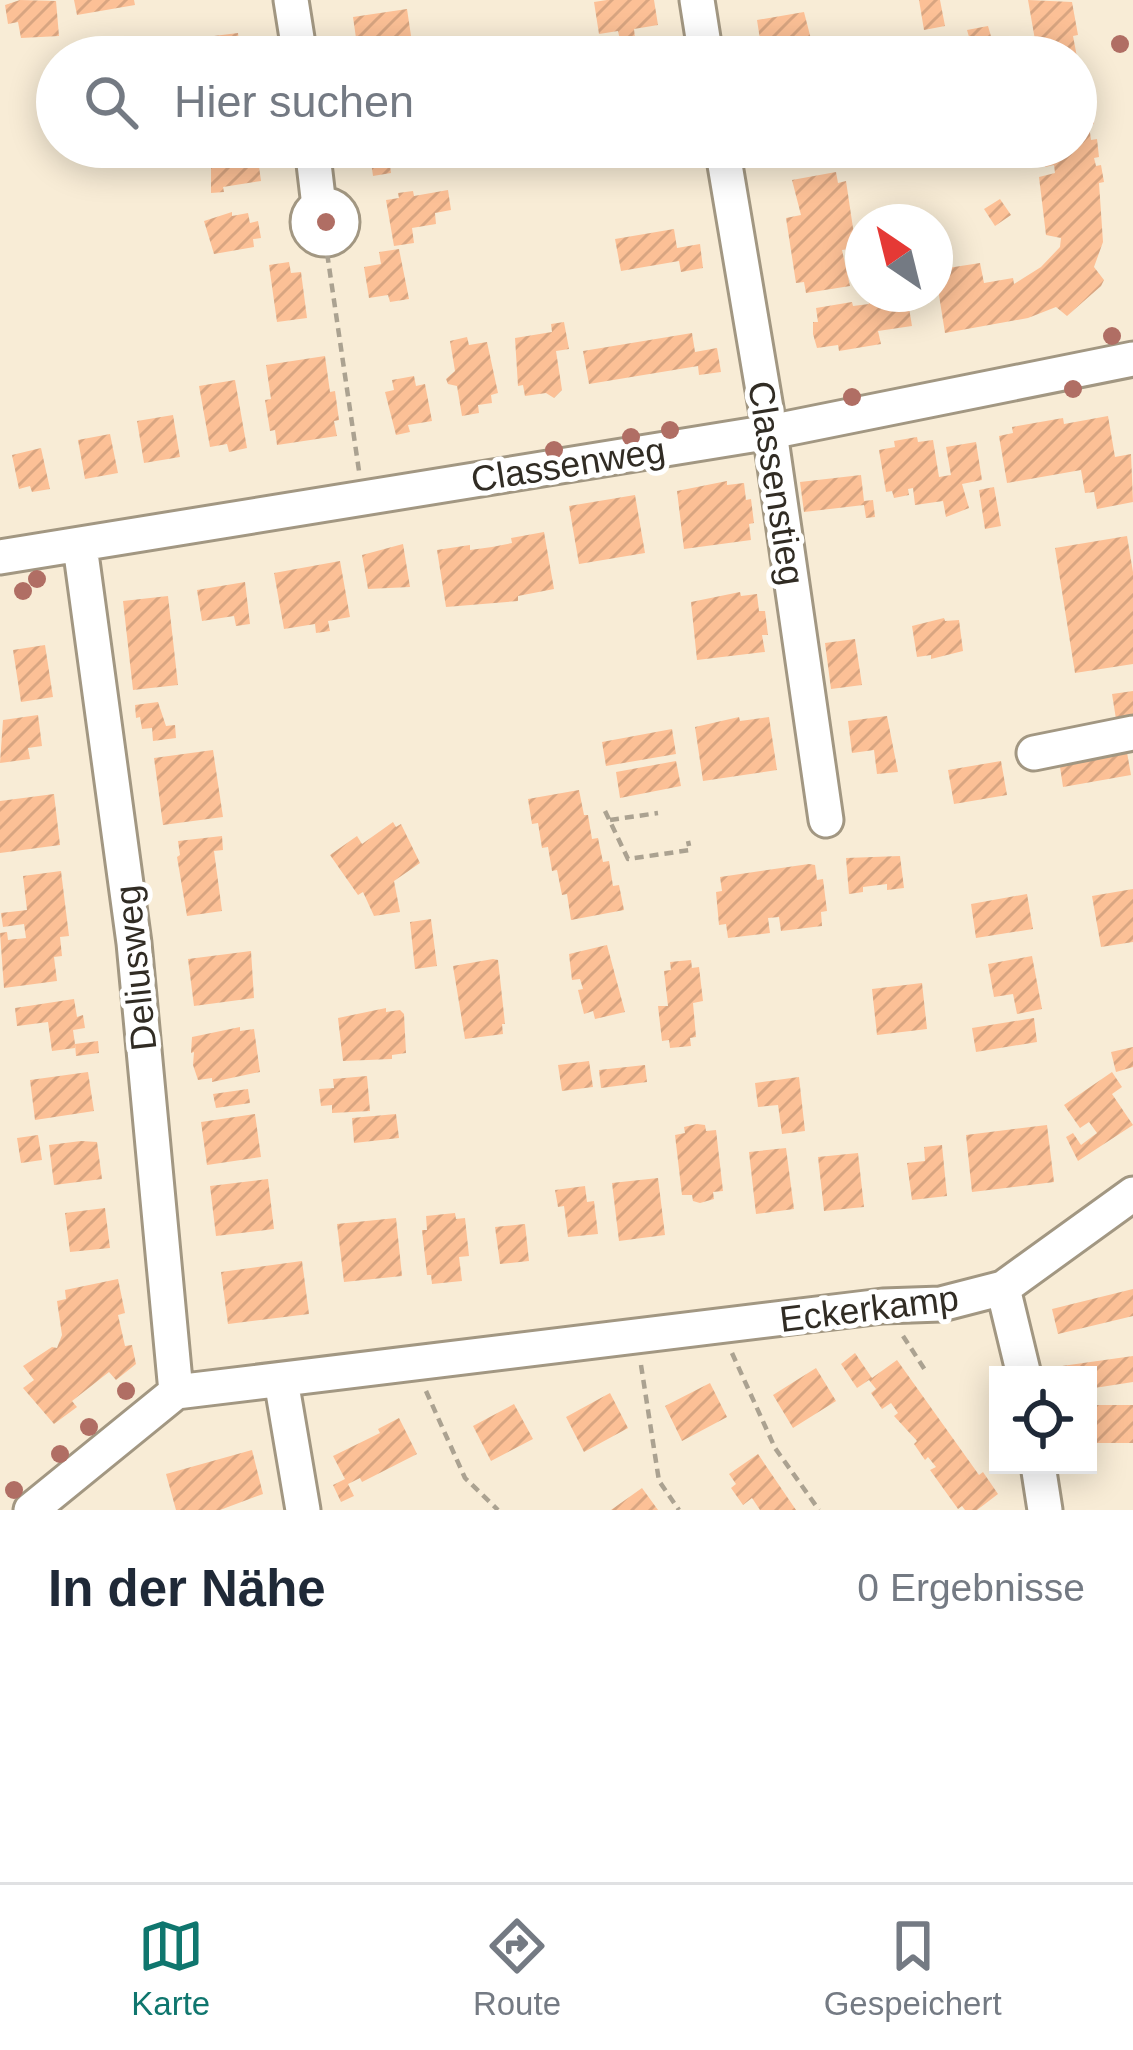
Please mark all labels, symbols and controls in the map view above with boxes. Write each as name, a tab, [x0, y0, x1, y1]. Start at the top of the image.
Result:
search box	[36, 36, 1097, 168]
icon: search	[78, 69, 144, 135]
text: Hier suchen	[174, 76, 414, 127]
north arrow	[845, 204, 953, 312]
street label: Classenstieg	[740, 378, 813, 588]
street label: Classenweg	[468, 429, 668, 500]
street label: Deliusweg	[106, 883, 165, 1053]
street label: Eckerkamp	[777, 1277, 961, 1340]
map controls	[989, 1366, 1097, 1474]
button: locate	[989, 1366, 1097, 1474]
text: In der Nähe	[48, 1560, 326, 1617]
text: 0 Ergebnisse	[857, 1566, 1085, 1609]
tab: Karte	[131, 1913, 210, 2023]
tab: Route	[473, 1913, 561, 2023]
tab: Gespeichert	[824, 1913, 1002, 2023]

